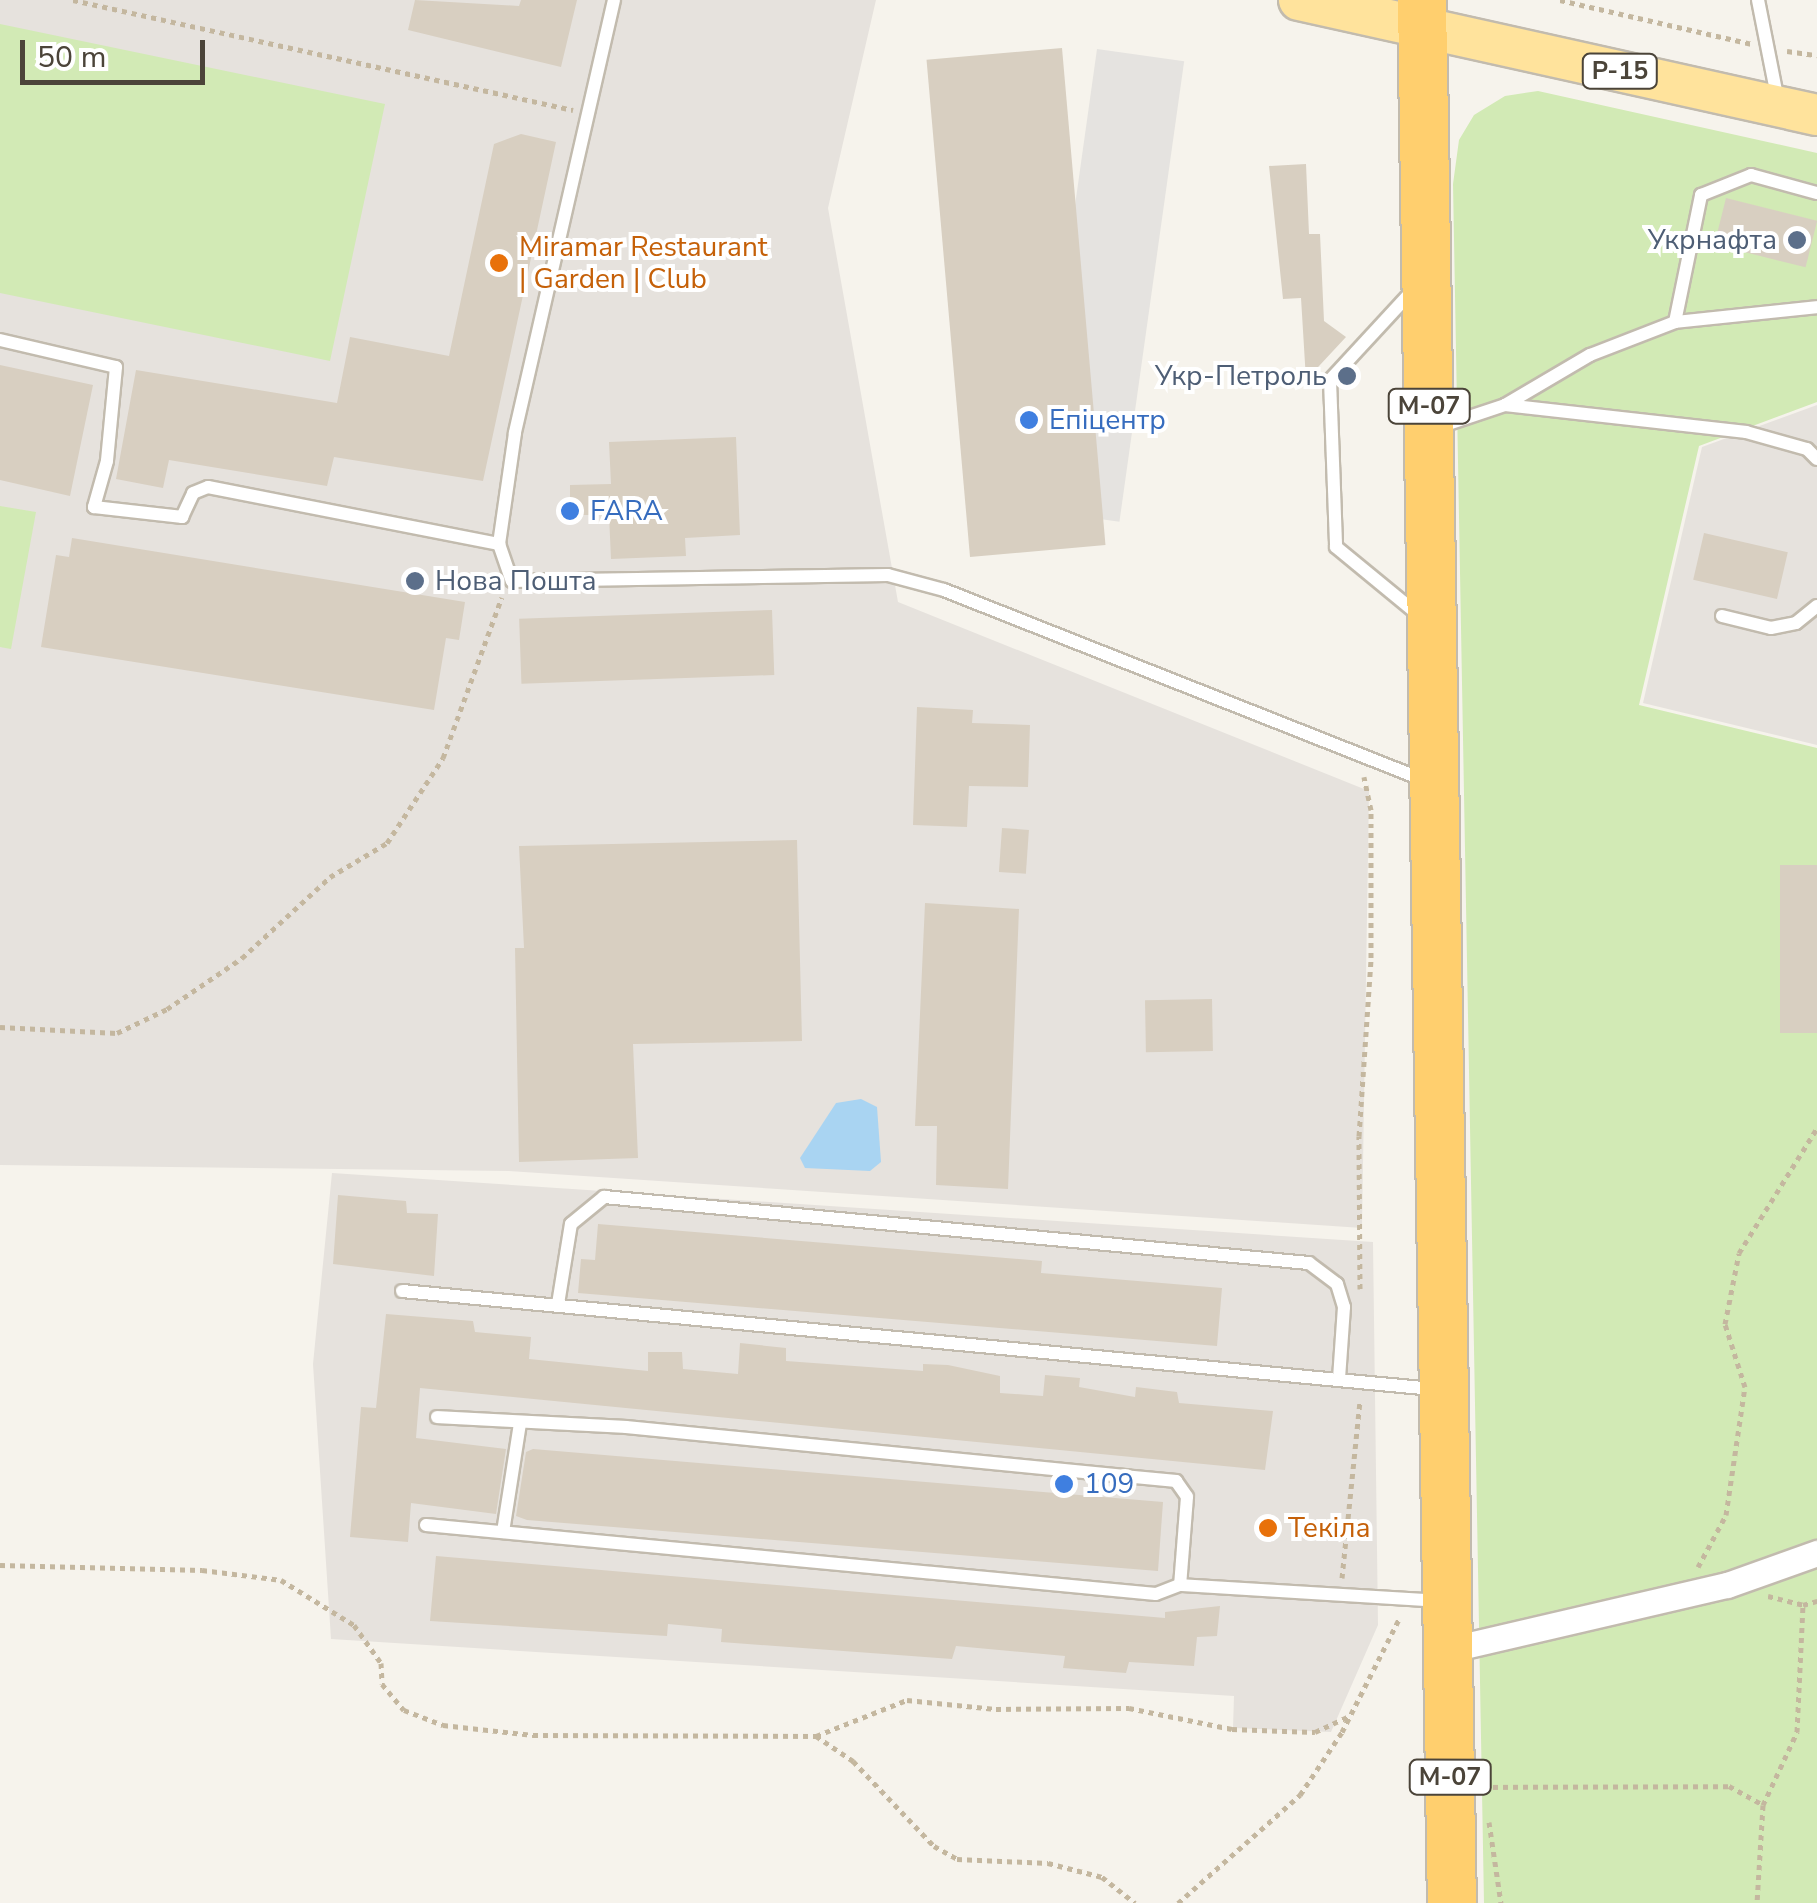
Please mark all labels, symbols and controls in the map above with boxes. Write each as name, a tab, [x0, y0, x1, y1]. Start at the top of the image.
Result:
scale bar	[25, 20, 210, 82]
text: 50 m	[37, 37, 106, 78]
road number: Р-15	[1580, 51, 1660, 91]
place label: Укрнафта	[1648, 223, 1777, 257]
marker: Укрнафта	[1786, 229, 1808, 251]
place label: Miramar Restaurant | Garden | Club	[519, 230, 768, 296]
marker: Miramar Restaurant | Garden | Club	[488, 252, 510, 274]
place label: Укр-Петроль	[1155, 359, 1327, 393]
marker: Укр-Петроль	[1336, 365, 1358, 387]
road number: М-07	[1386, 386, 1472, 426]
place label: Епіцентр	[1049, 403, 1166, 437]
marker: Епіцентр	[1018, 409, 1040, 431]
place label: FARA	[590, 494, 663, 528]
marker: FARA	[559, 500, 581, 522]
place label: Нова Пошта	[435, 564, 597, 598]
marker: Нова Пошта	[404, 570, 426, 592]
place label: 109	[1084, 1467, 1134, 1501]
marker: 109	[1053, 1473, 1075, 1495]
place label: Текіла	[1288, 1511, 1371, 1545]
marker: Текіла	[1257, 1517, 1279, 1539]
road number: М-07	[1408, 1757, 1492, 1797]

